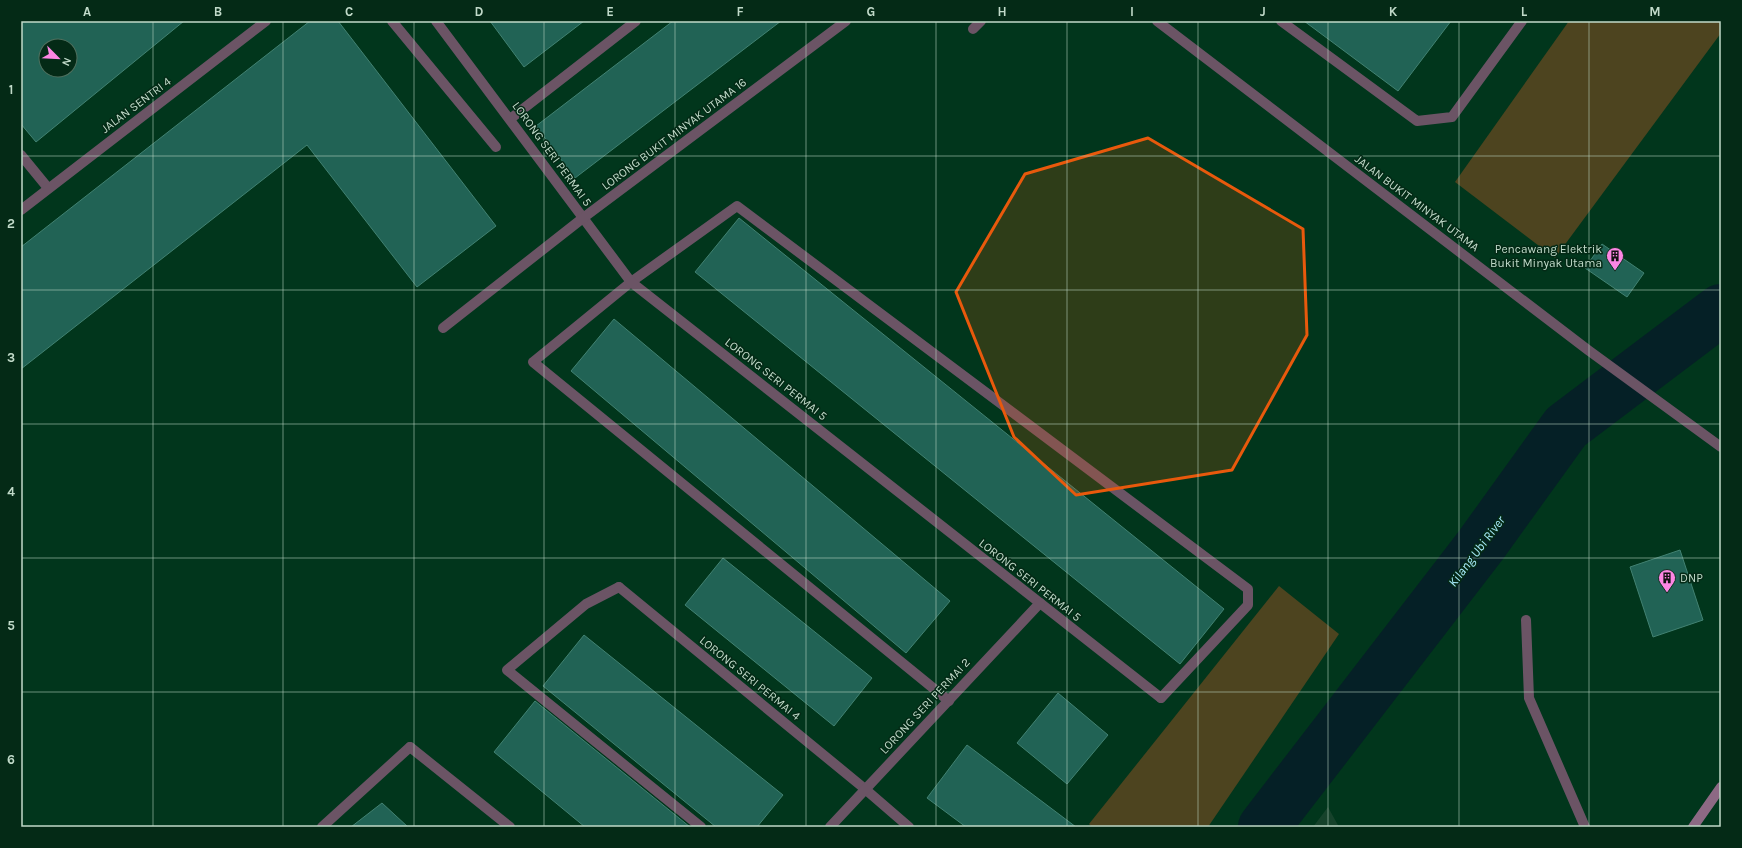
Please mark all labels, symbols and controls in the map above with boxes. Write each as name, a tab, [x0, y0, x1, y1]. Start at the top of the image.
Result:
text: A	[83, 4, 91, 19]
text: B	[214, 4, 222, 19]
text: C	[345, 4, 353, 19]
text: D	[475, 4, 484, 19]
text: E	[606, 4, 614, 19]
text: F	[736, 4, 744, 19]
text: G	[867, 4, 875, 19]
text: H	[997, 4, 1007, 19]
text: I	[1130, 4, 1134, 19]
text: J	[1260, 4, 1266, 19]
text: K	[1389, 4, 1398, 19]
text: L	[1521, 4, 1528, 19]
text: M	[1649, 4, 1661, 19]
north arrow	[38, 38, 78, 78]
text: N	[59, 56, 74, 68]
street label: JALAN SENTRI 4	[98, 74, 174, 136]
street label: LORONG BUKIT MINYAK UTAMA 16	[599, 75, 749, 193]
text: 1	[9, 82, 13, 97]
street label: LORONG SERI PERMAI 5	[509, 99, 595, 209]
street label: JALAN BUKIT MINYAK UTAMA	[1352, 152, 1482, 254]
text: 2	[7, 216, 15, 231]
place label: Pencawang Elektrik Bukit Minyak Utama	[1490, 242, 1602, 270]
building icon: Pencawang Elektrik Bukit Minyak Utama	[1605, 246, 1625, 271]
street label: LORONG SERI PERMAI 5	[722, 335, 830, 423]
text: 3	[7, 350, 15, 365]
text: 4	[7, 484, 15, 499]
water label: Kilang Ubi River	[1445, 513, 1508, 590]
street label: LORONG SERI PERMAI 5	[976, 536, 1084, 624]
building icon: DNP	[1657, 568, 1677, 593]
place label: DNP	[1680, 571, 1703, 585]
text: 5	[7, 618, 15, 633]
street label: LORONG SERI PERMAI 4	[697, 633, 803, 723]
street label: LORONG SERI PERMAI 2	[877, 655, 973, 757]
text: 6	[7, 752, 15, 767]

